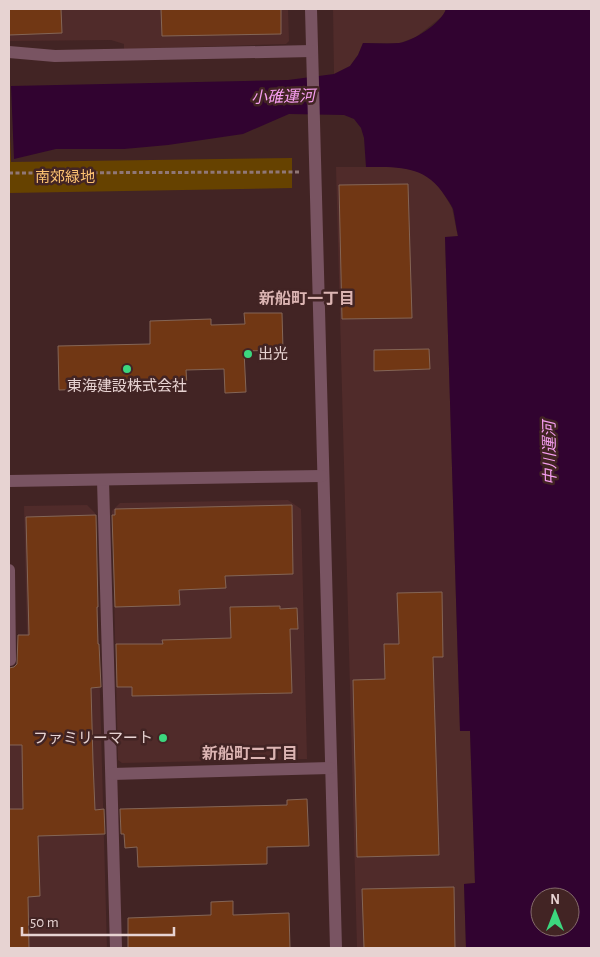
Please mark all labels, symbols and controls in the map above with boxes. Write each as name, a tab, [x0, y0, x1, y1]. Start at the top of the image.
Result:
water label: 小碓運河	[251, 87, 318, 106]
park label: 南郊緑地	[35, 169, 95, 185]
district label: 新船町一丁目	[259, 290, 355, 307]
place label: 出光	[258, 346, 288, 362]
marker: 出光	[242, 348, 254, 360]
marker: 東海建設株式会社	[121, 363, 133, 375]
place label: 東海建設株式会社	[67, 378, 187, 394]
water label: 中川運河	[540, 418, 559, 485]
place label: ファミリーマート	[33, 731, 153, 746]
marker: ファミリーマート	[157, 732, 169, 744]
district label: 新船町二丁目	[202, 745, 298, 762]
north arrow	[530, 887, 580, 937]
text: N	[550, 893, 560, 907]
scale bar	[22, 904, 175, 936]
text: 50 m	[30, 915, 59, 930]

